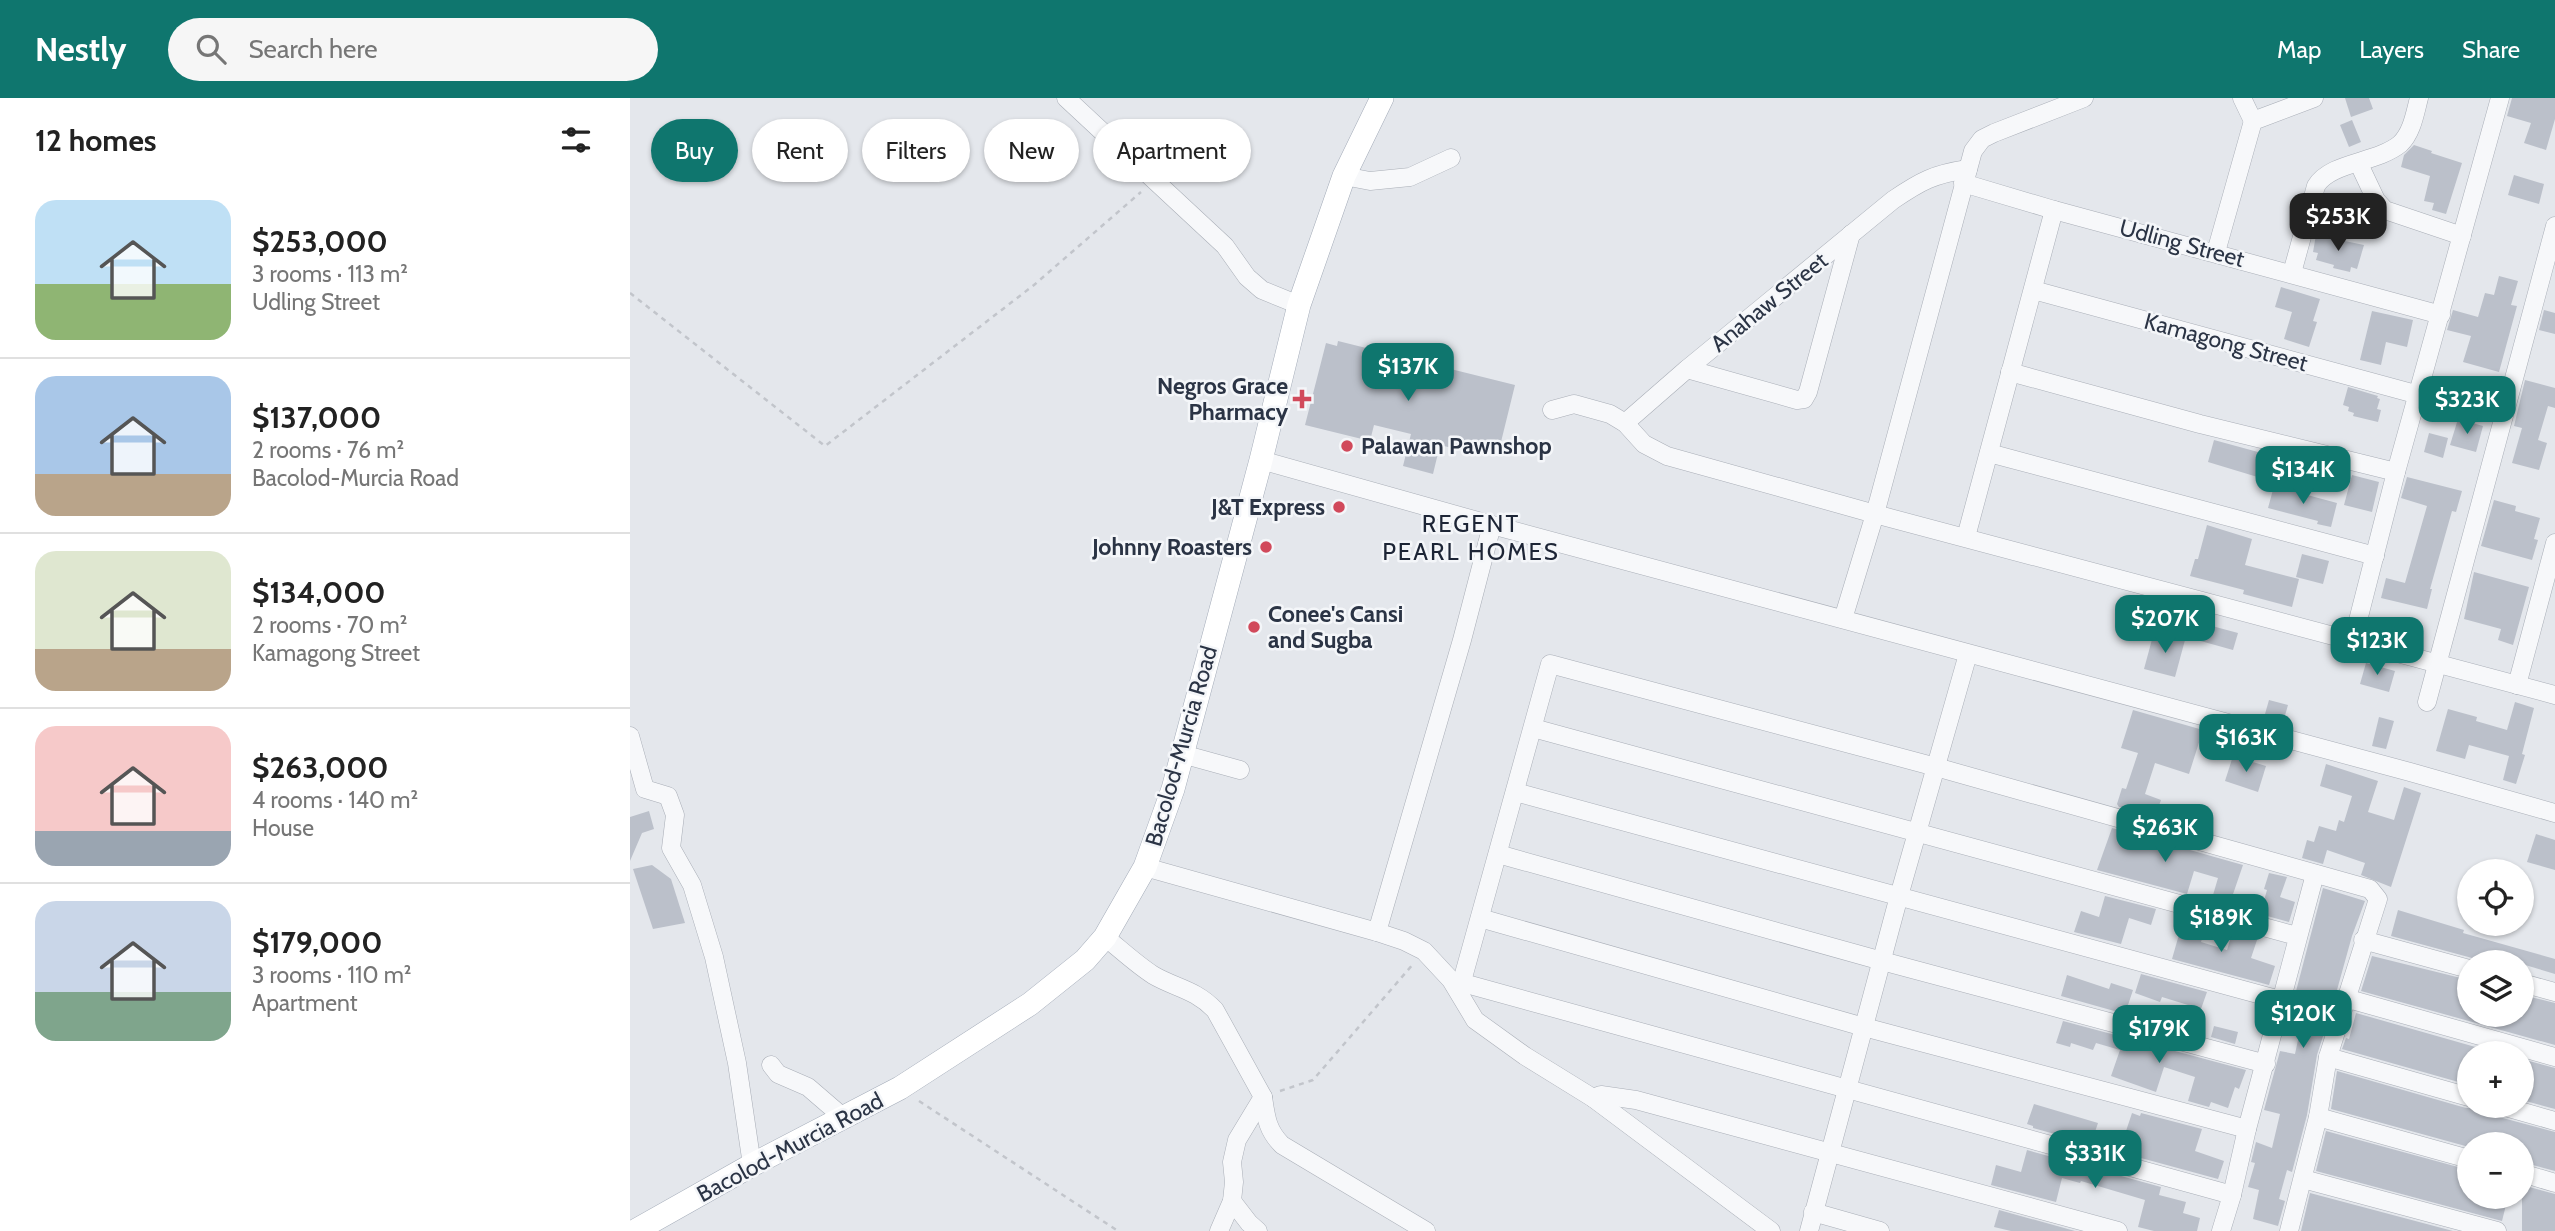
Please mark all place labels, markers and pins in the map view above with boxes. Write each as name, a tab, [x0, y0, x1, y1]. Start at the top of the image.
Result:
pin: $253K	[2289, 194, 2387, 253]
pin: $137K	[1359, 344, 1457, 403]
place label: Negros Grace Pharmacy	[1157, 372, 1289, 426]
pin: $323K	[2418, 376, 2516, 436]
marker: Negros Grace Pharmacy	[1294, 391, 1310, 407]
place label: Palawan Pawnshop	[1361, 432, 1552, 460]
marker: Palawan Pawnshop	[1339, 438, 1355, 454]
pin: $134K	[2254, 446, 2352, 506]
place label: J&T Express	[1210, 493, 1325, 521]
marker: J&T Express	[1331, 499, 1347, 515]
place label: Johnny Roasters	[1091, 533, 1252, 561]
marker: Johnny Roasters	[1258, 539, 1274, 555]
pin: $207K	[2116, 596, 2214, 655]
place label: Conee's Cansi and Sugba	[1268, 600, 1403, 654]
pin: $123K	[2328, 618, 2426, 677]
marker: Conee's Cansi and Sugba	[1246, 619, 1262, 635]
pin: $163K	[2197, 714, 2295, 774]
pin: $263K	[2116, 804, 2214, 864]
pin: $189K	[2172, 894, 2270, 954]
pin: $120K	[2254, 990, 2352, 1050]
pin: $179K	[2110, 1006, 2208, 1065]
pin: $331K	[2046, 1130, 2144, 1190]

